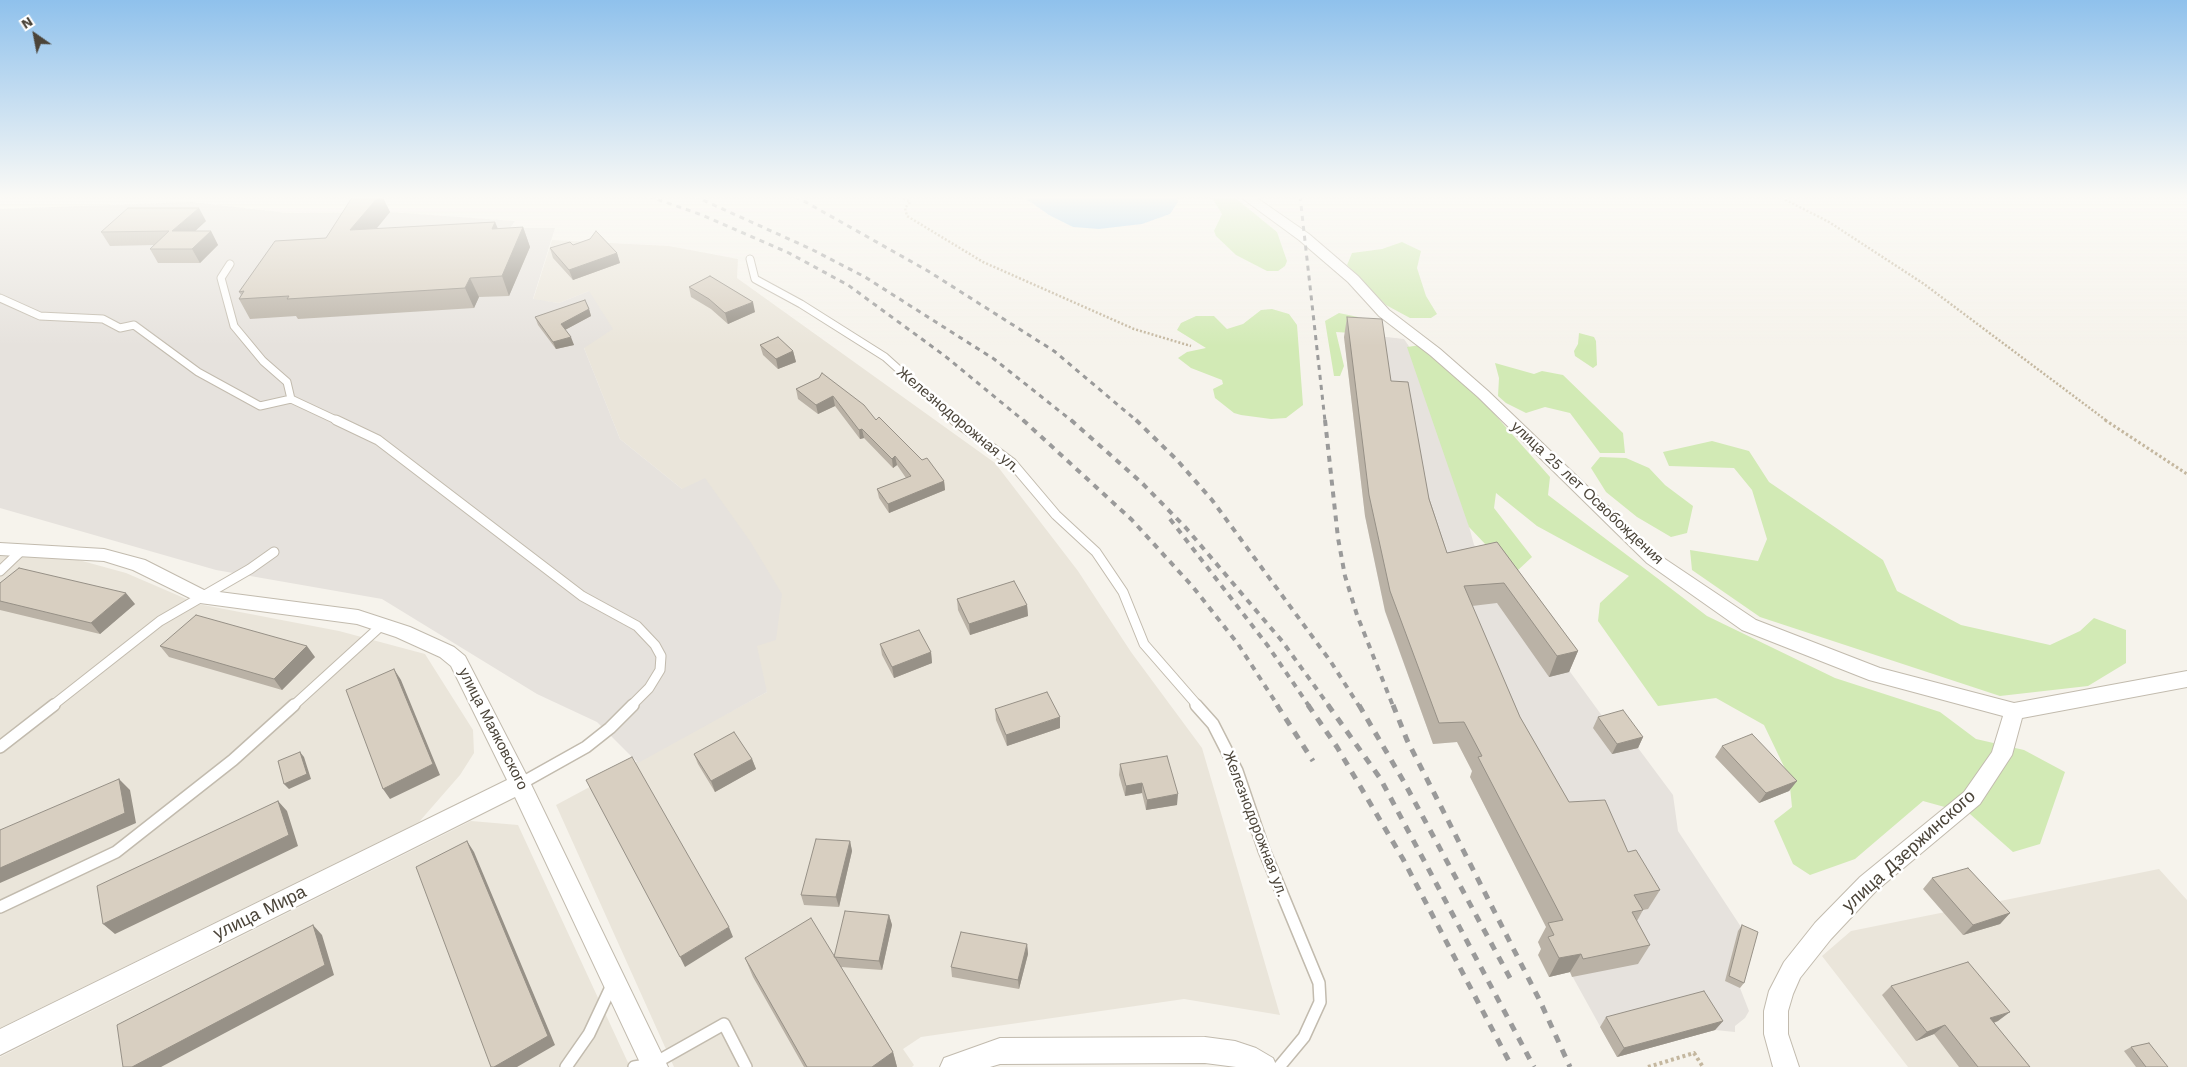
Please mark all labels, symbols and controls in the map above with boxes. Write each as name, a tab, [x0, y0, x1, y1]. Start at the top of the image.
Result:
north arrow	[10, 10, 60, 60]
text: N	[18, 13, 36, 32]
street label: Железнодорожная ул.	[893, 363, 1023, 477]
street label: улица 25 лет Освобождения	[1507, 418, 1667, 568]
street label: улица Маяковского	[454, 665, 532, 793]
street label: Железнодорожная ул.	[1219, 748, 1291, 900]
street label: улица Дзержинского	[1838, 786, 1980, 916]
street label: улица Мира	[210, 881, 310, 945]

